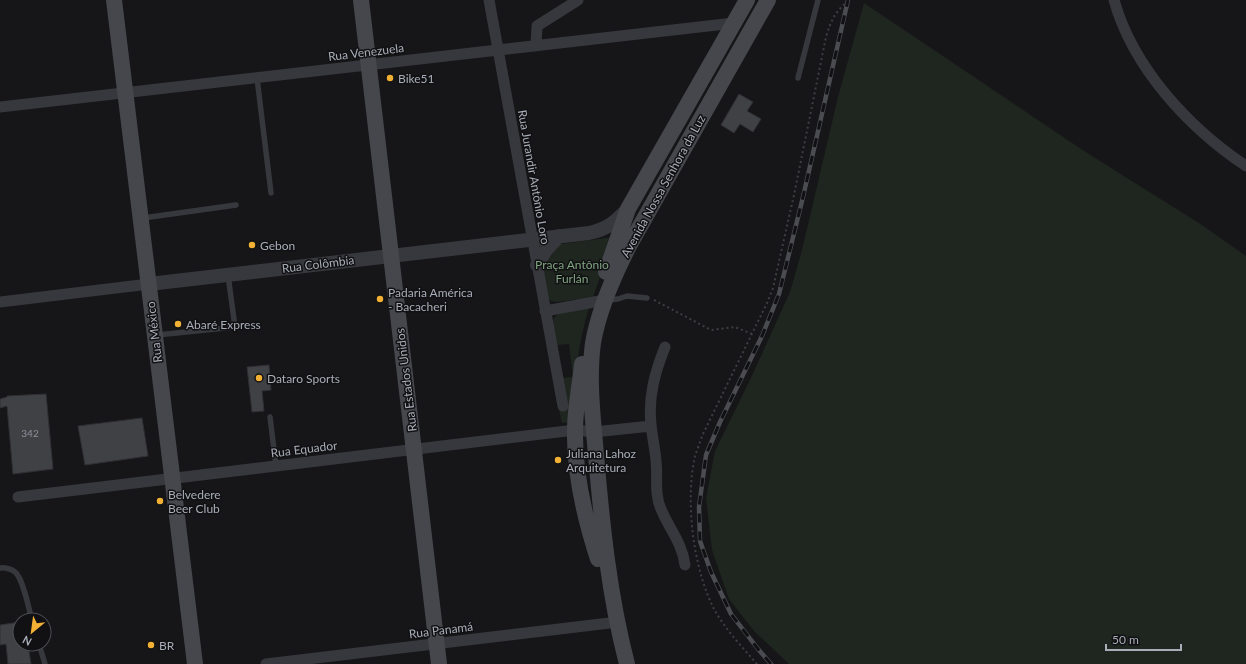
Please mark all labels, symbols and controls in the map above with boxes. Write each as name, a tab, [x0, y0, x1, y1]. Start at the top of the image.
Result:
street label: Rua Venezuela	[327, 40, 405, 64]
place label: Bike51	[398, 71, 435, 86]
marker: Bike51	[385, 73, 395, 83]
street label: Rua Jurandir Antônio Loro	[515, 109, 553, 246]
street label: Avenida Nossa Senhora da Luz	[618, 112, 709, 260]
place label: Gebon	[260, 238, 295, 253]
marker: Gebon	[247, 240, 257, 250]
street label: Rua Colômbia	[281, 252, 355, 276]
park label: Praça Antônio Furlán	[535, 257, 609, 286]
place label: Padaria América - Bacacheri	[388, 285, 473, 314]
marker: Padaria América - Bacacheri	[375, 294, 385, 304]
street label: Rua México	[143, 300, 165, 363]
place label: Abaré Express	[186, 317, 261, 332]
marker: Abaré Express	[173, 319, 183, 329]
street label: Rua Estados Unidos	[392, 327, 420, 433]
place label: Dataro Sports	[267, 371, 340, 386]
marker: Dataro Sports	[254, 373, 264, 383]
house number: 342	[21, 427, 39, 439]
street label: Rua Equador	[270, 437, 339, 461]
place label: Juliana Lahoz Arquitetura	[566, 446, 637, 475]
marker: Juliana Lahoz Arquitetura	[553, 455, 563, 465]
place label: Belvedere Beer Club	[168, 487, 221, 516]
marker: Belvedere Beer Club	[155, 496, 165, 506]
north arrow	[12, 612, 52, 652]
street label: Rua Panamá	[408, 619, 474, 641]
scale bar	[1106, 626, 1181, 652]
text: 50 m	[1112, 632, 1139, 647]
text: N	[20, 633, 34, 649]
place label: BR	[159, 638, 175, 653]
marker: BR	[146, 640, 156, 650]

